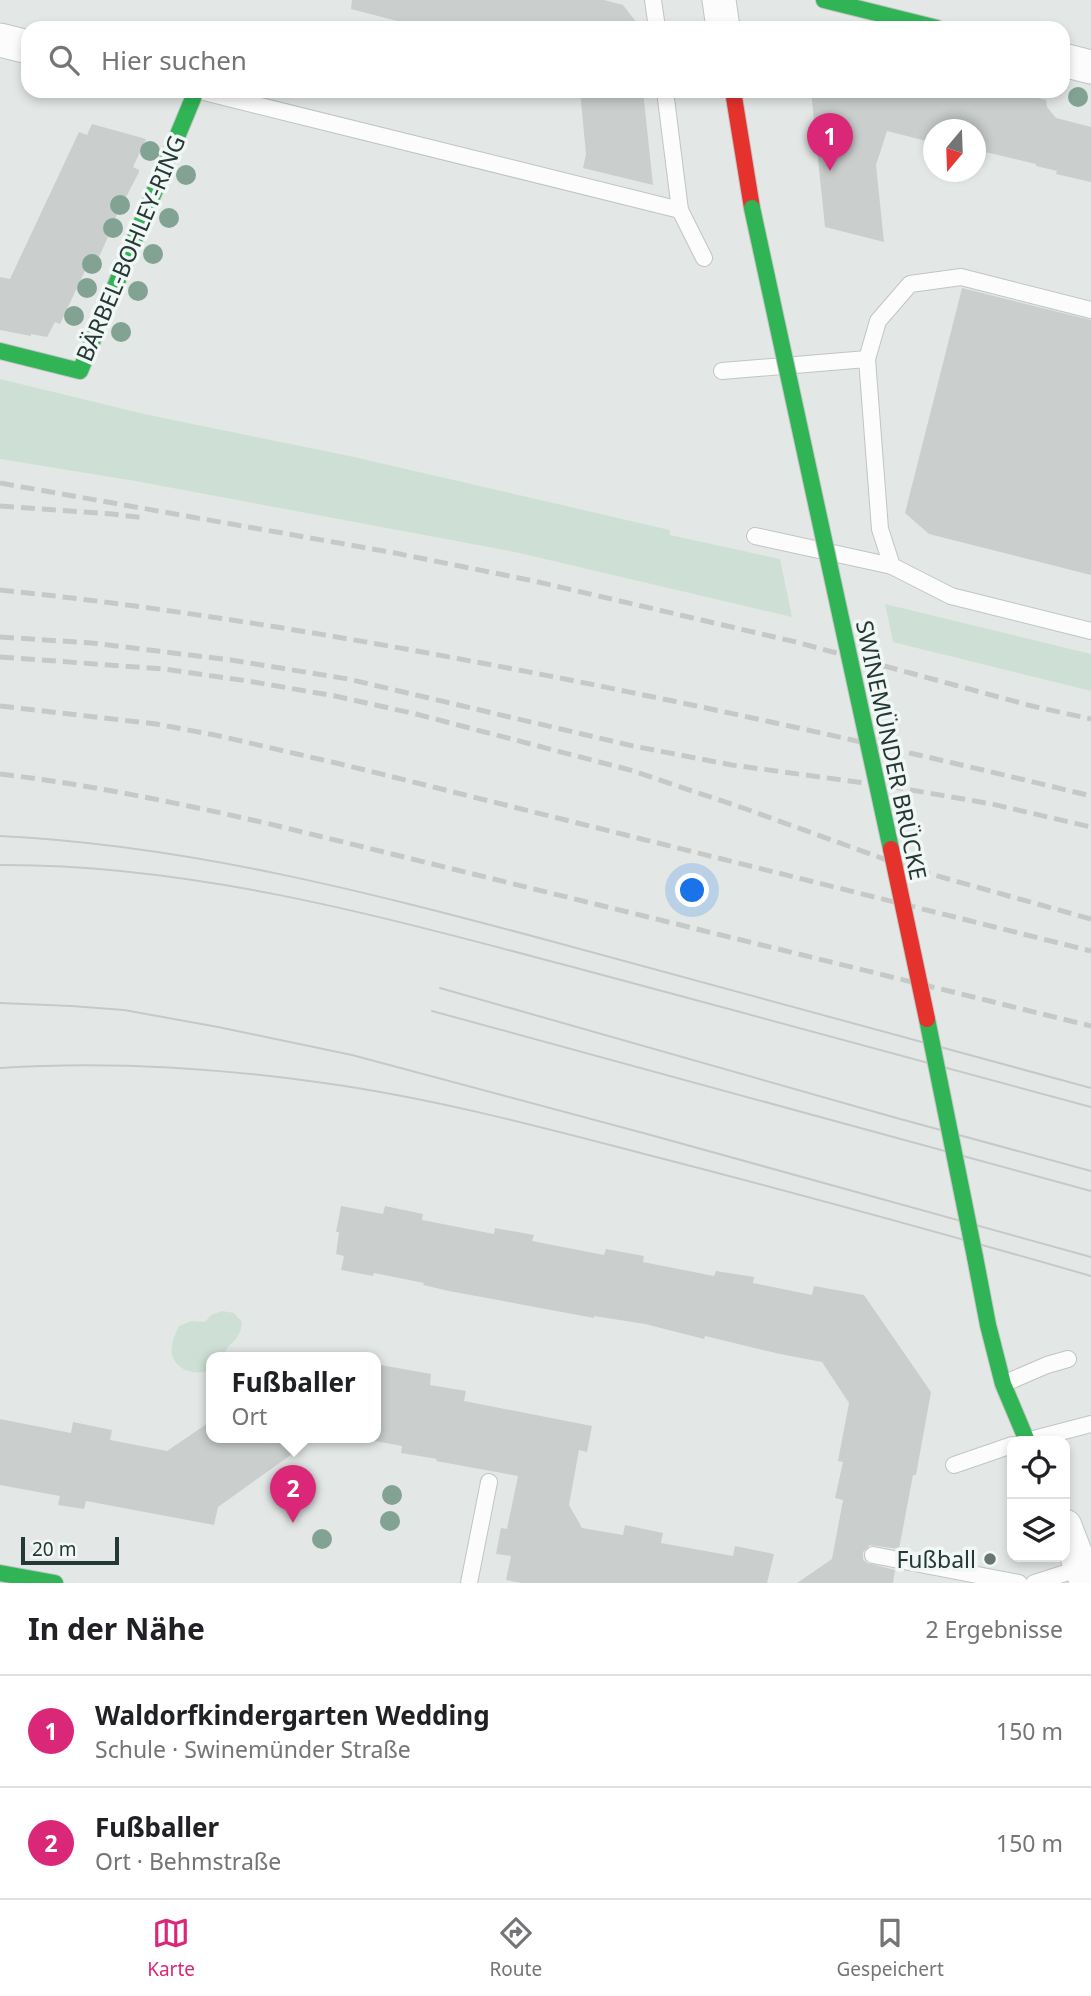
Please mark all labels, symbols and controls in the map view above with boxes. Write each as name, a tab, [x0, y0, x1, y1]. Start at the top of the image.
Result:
search box	[21, 21, 1070, 98]
icon: search	[45, 41, 83, 79]
text: Hier suchen	[101, 42, 247, 78]
pin: 1	[807, 113, 853, 171]
north arrow	[923, 119, 986, 182]
street label: BÄRBEL-BOHLEY-RING	[68, 130, 192, 366]
street label: SWINEMÜNDER BRÜCKE	[849, 617, 935, 883]
your location	[675, 873, 709, 907]
popup	[206, 1352, 381, 1443]
text: Fußballer	[231, 1364, 356, 1400]
text: Ort	[231, 1400, 267, 1432]
map controls	[1007, 1436, 1070, 1562]
button: locate	[1007, 1436, 1070, 1499]
pin: 2	[270, 1465, 316, 1523]
button: layers	[1007, 1499, 1070, 1562]
scale bar	[21, 1534, 119, 1566]
text: 20 m	[32, 1536, 76, 1562]
place label: Fußball	[896, 1543, 976, 1575]
marker: Fußball	[982, 1551, 998, 1567]
text: In der Nähe	[28, 1608, 205, 1649]
text: 2 Ergebnisse	[925, 1613, 1063, 1645]
text: Waldorfkindergarten Wedding	[95, 1697, 490, 1733]
text: 1	[44, 1715, 58, 1747]
text: 150 m	[996, 1715, 1063, 1747]
text: Schule · Swinemünder Straße	[95, 1733, 411, 1765]
text: Fußballer	[95, 1809, 219, 1845]
text: 2	[44, 1827, 58, 1859]
text: 150 m	[996, 1827, 1063, 1859]
text: Ort · Behmstraße	[95, 1845, 281, 1877]
tab: Karte	[147, 1914, 195, 1982]
tab: Route	[489, 1914, 542, 1982]
tab: Gespeichert	[837, 1914, 944, 1982]

